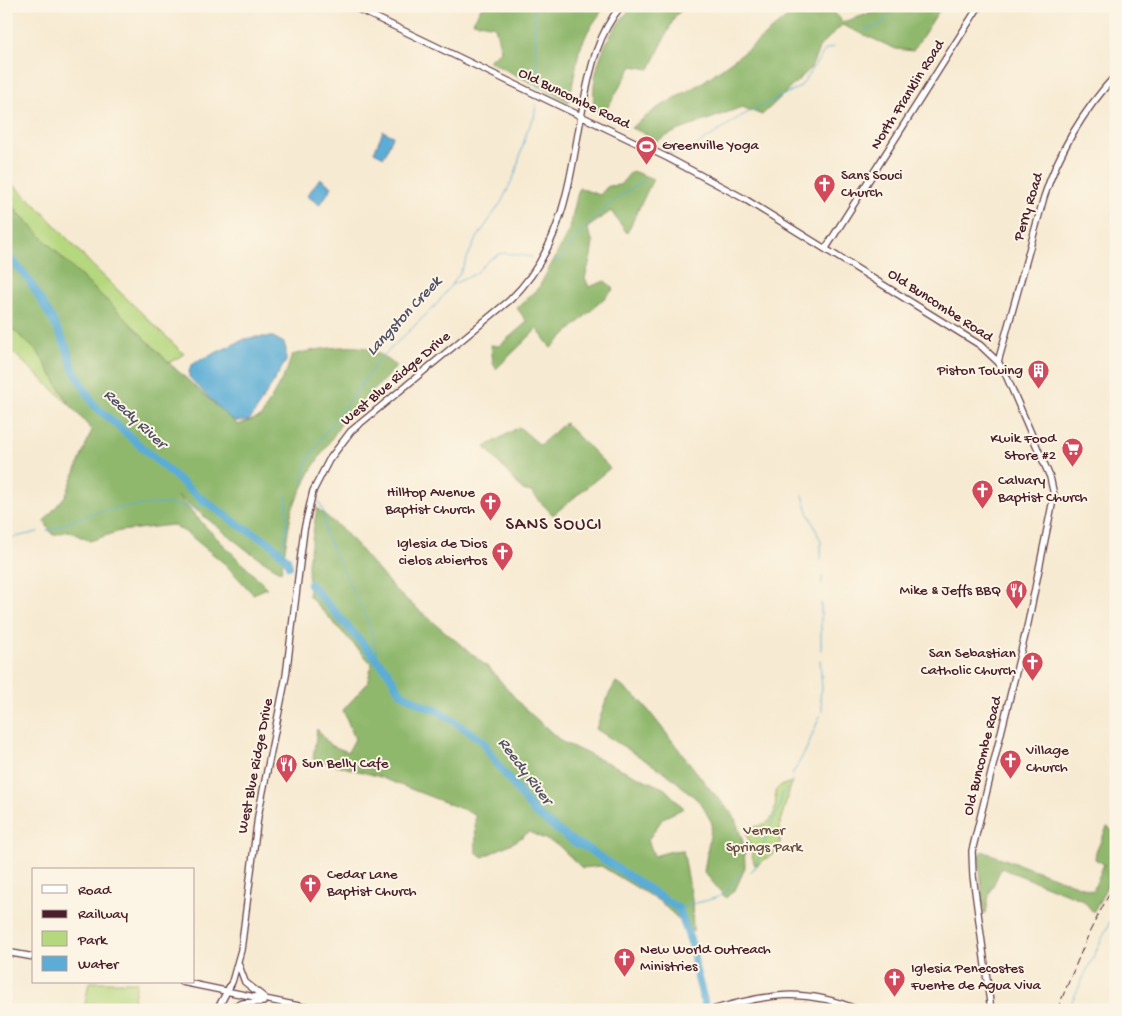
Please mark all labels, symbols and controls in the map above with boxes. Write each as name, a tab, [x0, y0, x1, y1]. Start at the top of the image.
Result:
street label: North Franklin Road	[867, 36, 950, 153]
street label: Old Buncombe Road	[515, 64, 634, 134]
sports icon: Greenville Yoga	[634, 134, 658, 165]
place label: Greenville Yoga	[662, 137, 759, 155]
place label: Sans Souci Church	[841, 167, 903, 202]
street label: Perry Road	[1010, 170, 1048, 244]
church icon: Sans Souci Church	[813, 173, 837, 204]
street label: Old Buncombe Road	[884, 265, 997, 347]
water label: Langston Creek	[363, 272, 448, 361]
street label: West Blue Ridge Drive	[338, 328, 455, 430]
building icon: Piston Towing	[1027, 359, 1051, 390]
place label: Piston Towing	[936, 362, 1023, 380]
water label: Reedy River	[99, 386, 172, 456]
place label: Kwik Food Store #2	[991, 430, 1057, 465]
supermarket icon: Kwik Food Store #2	[1060, 436, 1084, 467]
place label: Calvary Baptist Church	[997, 472, 1088, 507]
church icon: Calvary Baptist Church	[970, 478, 994, 509]
place label: Hilltop Avenue Baptist Church	[384, 484, 475, 519]
church icon: Hilltop Avenue Baptist Church	[479, 490, 503, 521]
district label: SANS SOUCI	[506, 515, 603, 536]
place label: Iglesia de Dios cielos abiertos	[397, 535, 487, 570]
church icon: Iglesia de Dios cielos abiertos	[491, 541, 515, 572]
restaurant icon: Mike & Jeffs BBQ	[1005, 579, 1029, 610]
place label: Mike & Jeffs BBQ	[900, 582, 1001, 600]
place label: San Sebastian Catholic Church	[921, 645, 1016, 680]
church icon: San Sebastian Catholic Church	[1020, 651, 1044, 682]
street label: Old Buncombe Road	[960, 693, 1007, 817]
street label: West Blue Ridge Drive	[234, 697, 278, 835]
water label: Reedy River	[493, 735, 557, 812]
place label: Village Church	[1025, 742, 1069, 777]
church icon: Village Church	[998, 748, 1022, 779]
restaurant icon: Sun Belly Cafe	[274, 752, 298, 783]
place label: Sun Belly Cafe	[302, 755, 389, 773]
park label: Verner Springs Park	[726, 822, 803, 857]
place label: Cedar Lane Baptist Church	[326, 866, 417, 901]
legend	[32, 868, 195, 984]
church icon: Cedar Lane Baptist Church	[299, 872, 323, 903]
text: Road	[78, 882, 112, 900]
text: Railway	[78, 906, 129, 924]
text: Park	[77, 932, 108, 950]
place label: New World Outreach Ministries	[640, 941, 771, 976]
church icon: New World Outreach Ministries	[612, 947, 636, 978]
text: Water	[78, 956, 120, 974]
place label: Iglesia Penecostes Fuente de Agua Viva	[910, 960, 1042, 995]
church icon: Iglesia Penecostes Fuente de Agua Viva	[883, 966, 907, 997]

